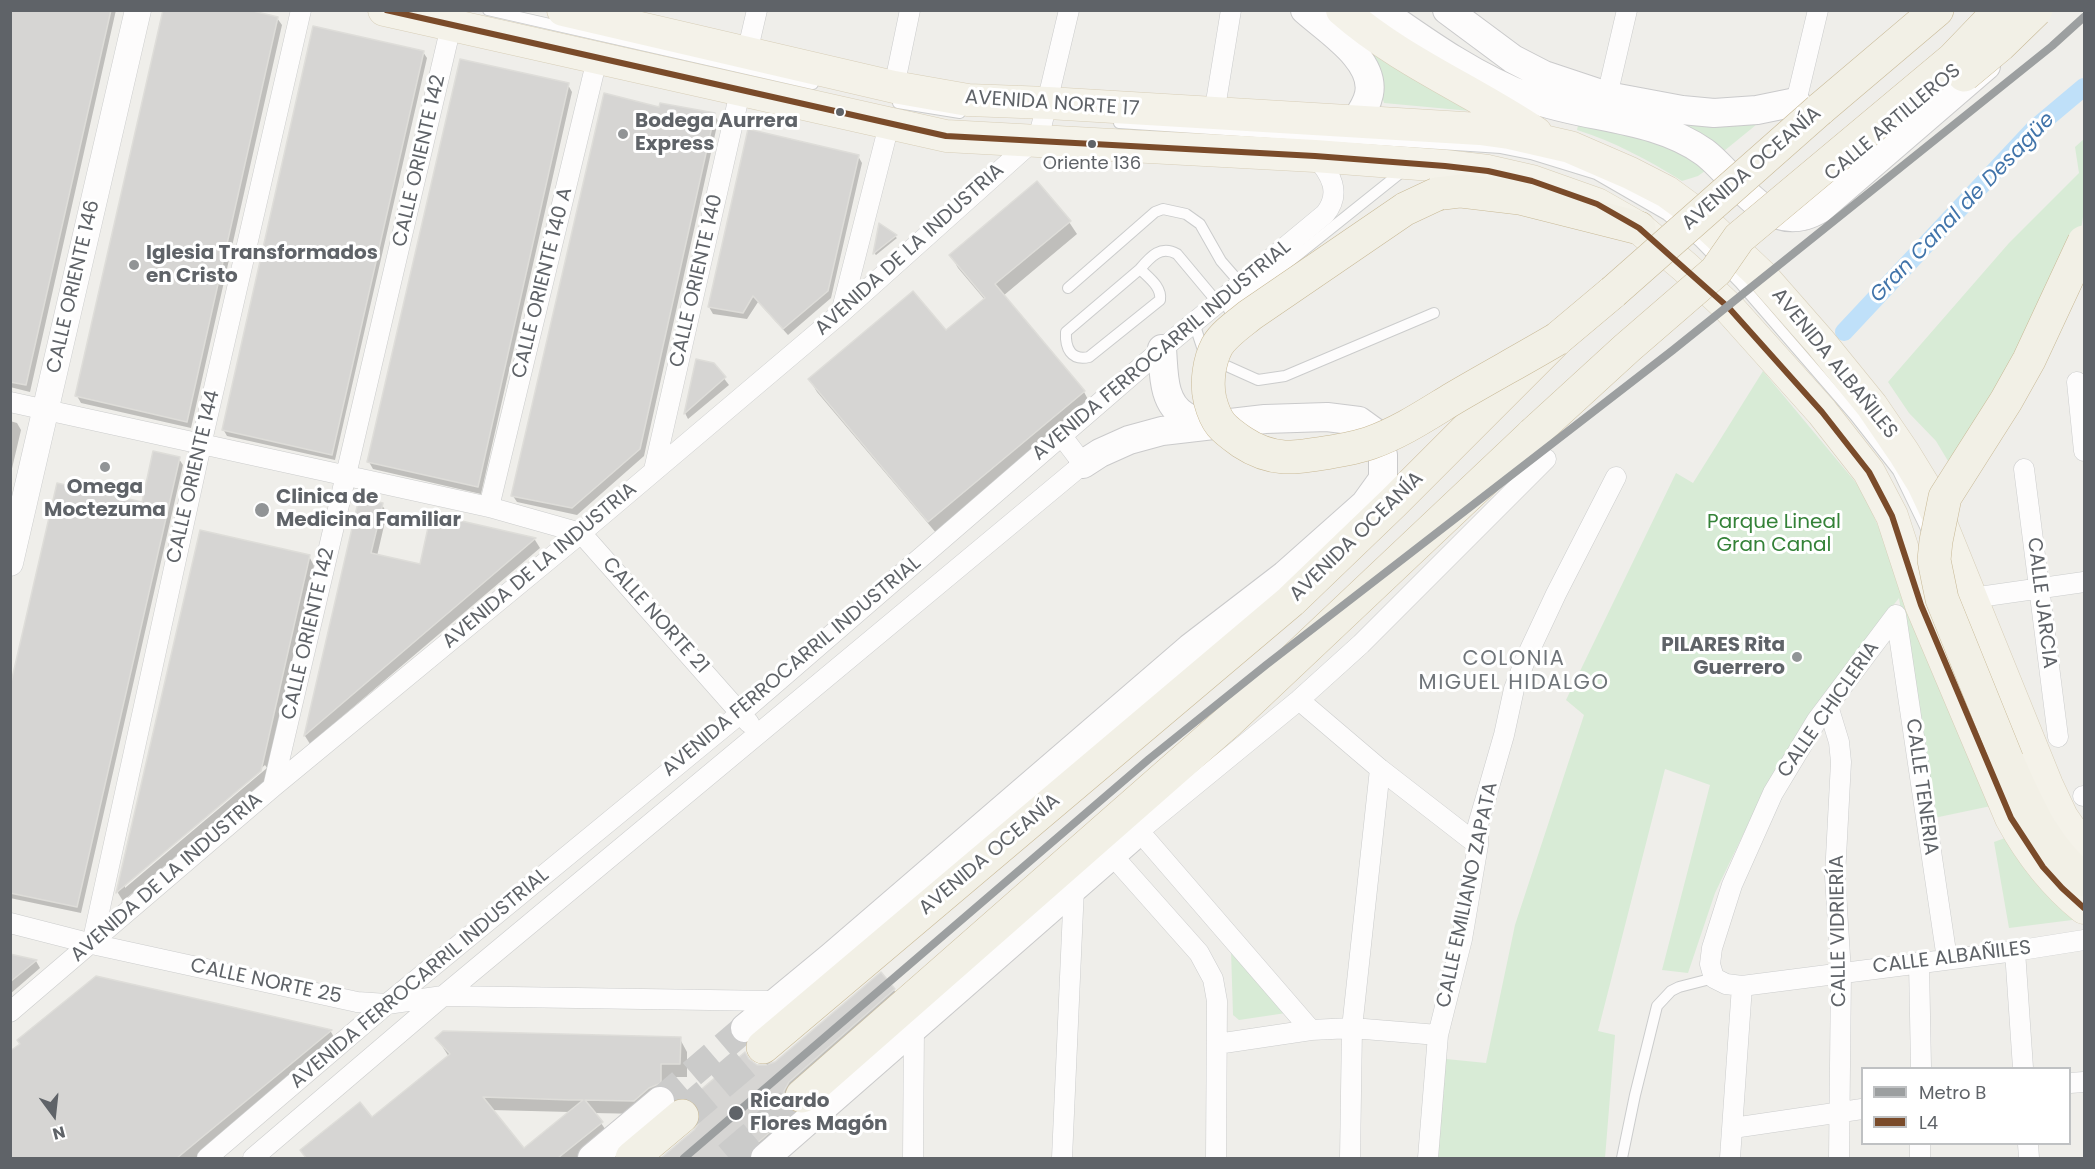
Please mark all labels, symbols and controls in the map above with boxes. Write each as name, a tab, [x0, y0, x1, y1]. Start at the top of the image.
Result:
street label: CALLE ARTILLEROS	[1820, 59, 1966, 187]
street label: CALLE ORIENTE 142	[389, 73, 451, 249]
street label: AVENIDA NORTE 17	[964, 86, 1140, 122]
street label: AVENIDA OCEANÍA	[1678, 102, 1826, 236]
unlabelled marker	[834, 106, 846, 118]
water label: Gran Canal de Desagüe	[1865, 108, 2061, 308]
place label: Bodega Aurrera Express	[635, 110, 798, 157]
marker: Bodega Aurrera Express	[616, 127, 630, 141]
marker: Oriente 136	[1086, 138, 1098, 150]
place label: Oriente 136	[1043, 153, 1141, 175]
street label: AVENIDA DE LA INDUSTRIA	[811, 159, 1009, 341]
street label: CALLE ORIENTE 140 A	[508, 185, 578, 381]
street label: CALLE ORIENTE 140	[665, 192, 729, 370]
street label: CALLE ORIENTE 146	[42, 198, 106, 376]
street label: AVENIDA FERROCARRIL INDUSTRIAL	[1028, 236, 1296, 466]
place label: Iglesia Transformados en Cristo	[146, 242, 378, 289]
marker: Iglesia Transformados en Cristo	[127, 258, 141, 272]
street label: AVENIDA ALBAÑILES	[1766, 284, 1902, 444]
street label: CALLE ORIENTE 144	[162, 388, 226, 566]
marker: Omega Moctezuma	[98, 460, 112, 474]
street label: AVENIDA OCEANÍA	[1285, 467, 1429, 607]
place label: Omega Moctezuma	[44, 476, 166, 523]
street label: AVENIDA DE LA INDUSTRIA	[438, 478, 642, 654]
place label: Clinica de Medicina Familiar	[276, 486, 461, 533]
marker: Clinica de Medicina Familiar	[253, 501, 271, 519]
park label: Parque Lineal Gran Canal	[1707, 511, 1841, 558]
street label: CALLE JARCIA	[2021, 536, 2061, 670]
street label: CALLE ORIENTE 142	[278, 546, 340, 722]
street label: AVENIDA FERROCARRIL INDUSTRIAL	[658, 552, 926, 782]
street label: CALLE NORTE 21	[597, 553, 713, 679]
place label: PILARES Rita Guerrero	[1661, 634, 1785, 681]
street label: CALLE CHICLERIA	[1773, 637, 1885, 783]
district label: COLONIA MIGUEL HIDALGO	[1419, 647, 1609, 697]
marker: PILARES Rita Guerrero	[1790, 650, 1804, 664]
street label: CALLE TENERIA	[1900, 717, 1942, 857]
street label: CALLE EMILIANO ZAPATA	[1432, 780, 1504, 1010]
street label: AVENIDA DE LA INDUSTRIA	[66, 788, 268, 968]
street label: AVENIDA OCEANÍA	[915, 789, 1065, 921]
street label: CALLE VIDRIERÍA	[1826, 855, 1852, 1007]
street label: AVENIDA FERROCARRIL INDUSTRIAL	[286, 864, 554, 1094]
street label: CALLE ALBAÑILES	[1871, 936, 2033, 980]
street label: CALLE NORTE 25	[188, 954, 344, 1010]
legend	[1861, 1067, 2071, 1145]
text: Metro B	[1919, 1080, 1986, 1105]
north arrow	[24, 1085, 84, 1145]
place label: Ricardo Flores Magón	[750, 1090, 888, 1137]
marker: Ricardo Flores Magón	[727, 1104, 745, 1122]
text: L4	[1919, 1110, 1938, 1135]
text: N	[50, 1120, 68, 1146]

